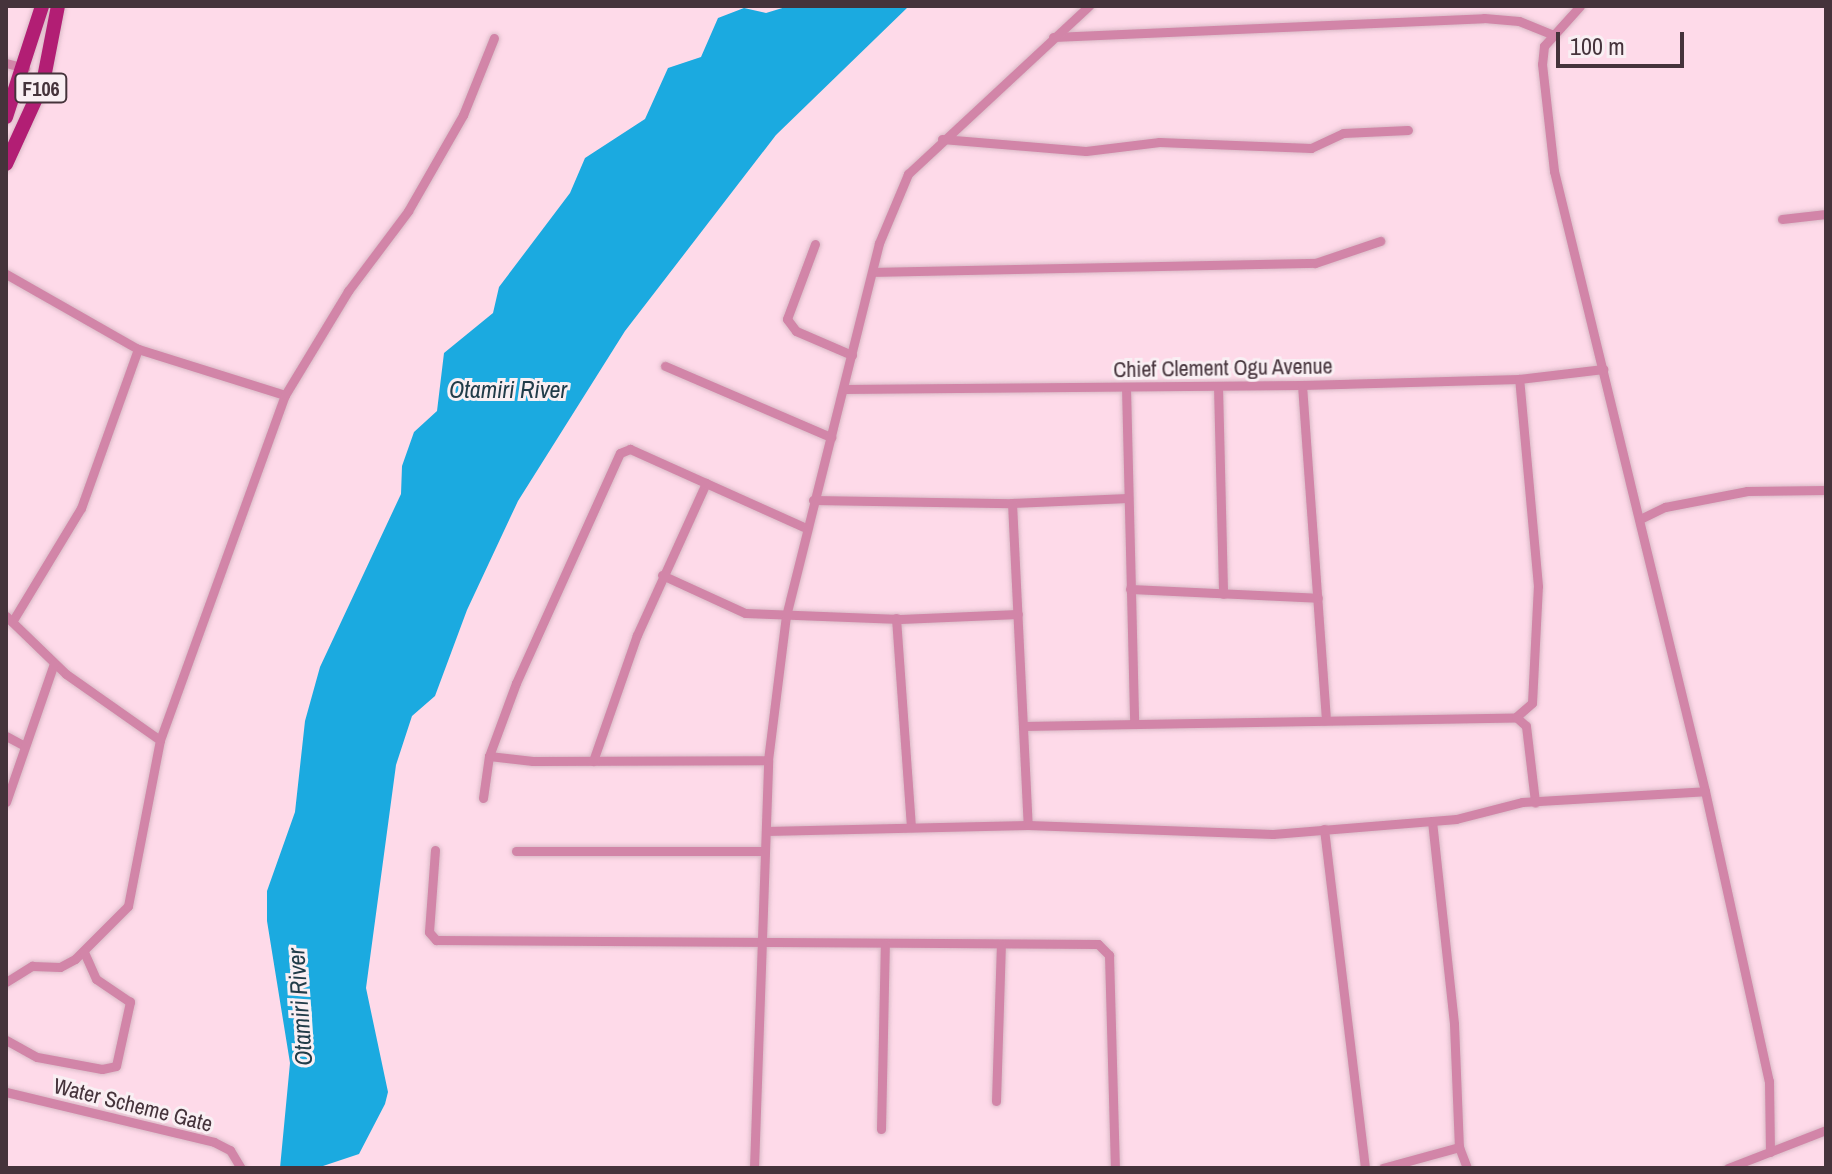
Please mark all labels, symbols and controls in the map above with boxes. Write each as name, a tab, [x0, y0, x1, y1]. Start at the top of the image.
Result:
scale bar	[1560, 16, 1688, 66]
text: 100 m	[1570, 30, 1625, 62]
road number: F106	[13, 72, 69, 104]
street label: Chief Clement Ogu Avenue	[1113, 353, 1333, 383]
water label: Otamiri River	[449, 376, 567, 404]
water label: Otamiri River	[282, 947, 318, 1067]
street label: Water Scheme Gate	[51, 1073, 215, 1137]

